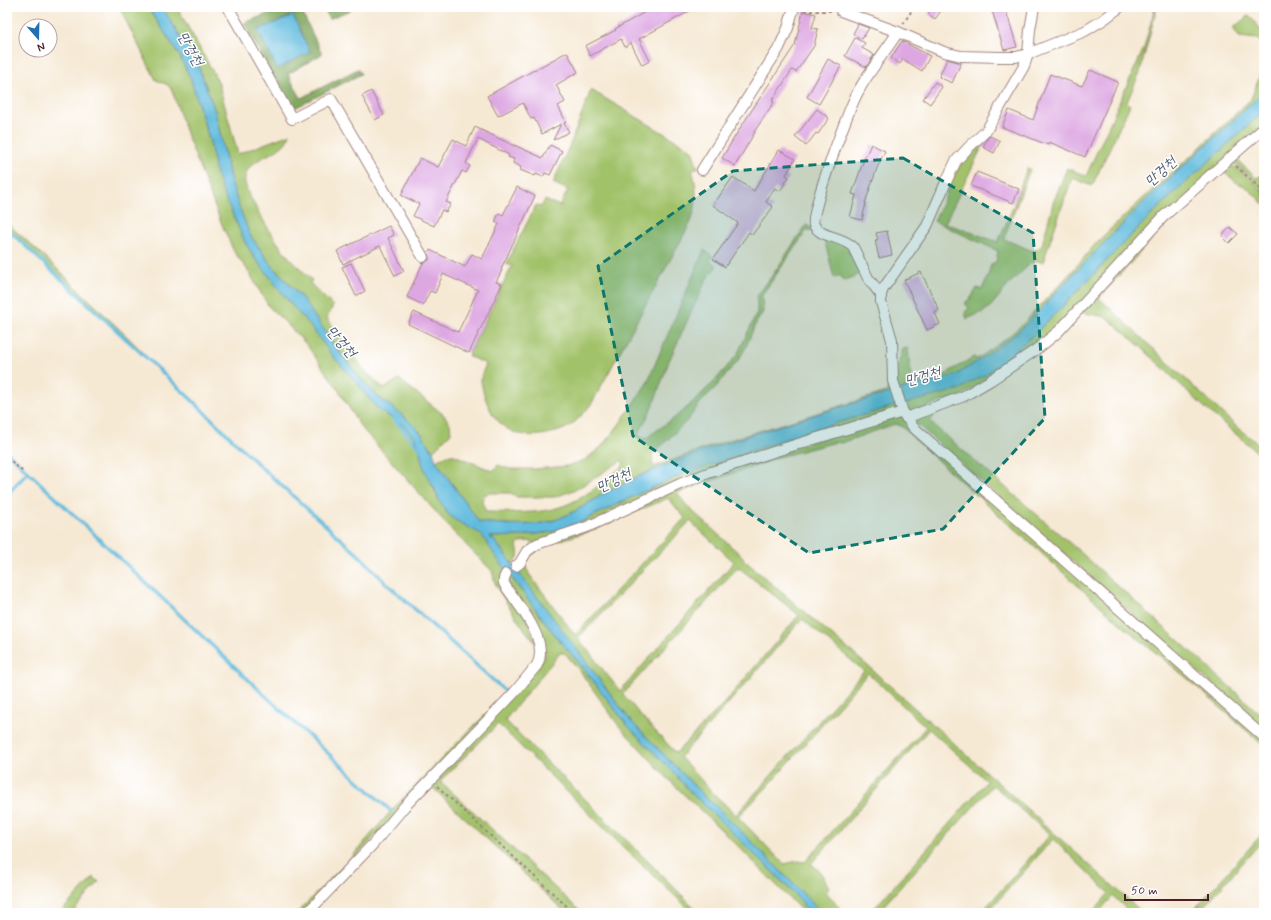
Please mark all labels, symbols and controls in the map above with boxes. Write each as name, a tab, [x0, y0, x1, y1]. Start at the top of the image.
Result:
north arrow	[18, 18, 58, 58]
water label: 만겅천	[172, 28, 208, 71]
text: N	[35, 39, 47, 54]
water label: 만겅천	[1141, 151, 1183, 192]
water label: 만겅천	[322, 322, 362, 364]
water label: 만겅천	[903, 362, 945, 391]
water label: 만겅천	[593, 463, 636, 498]
scale bar	[1125, 876, 1208, 902]
text: 50 m	[1131, 883, 1158, 899]

